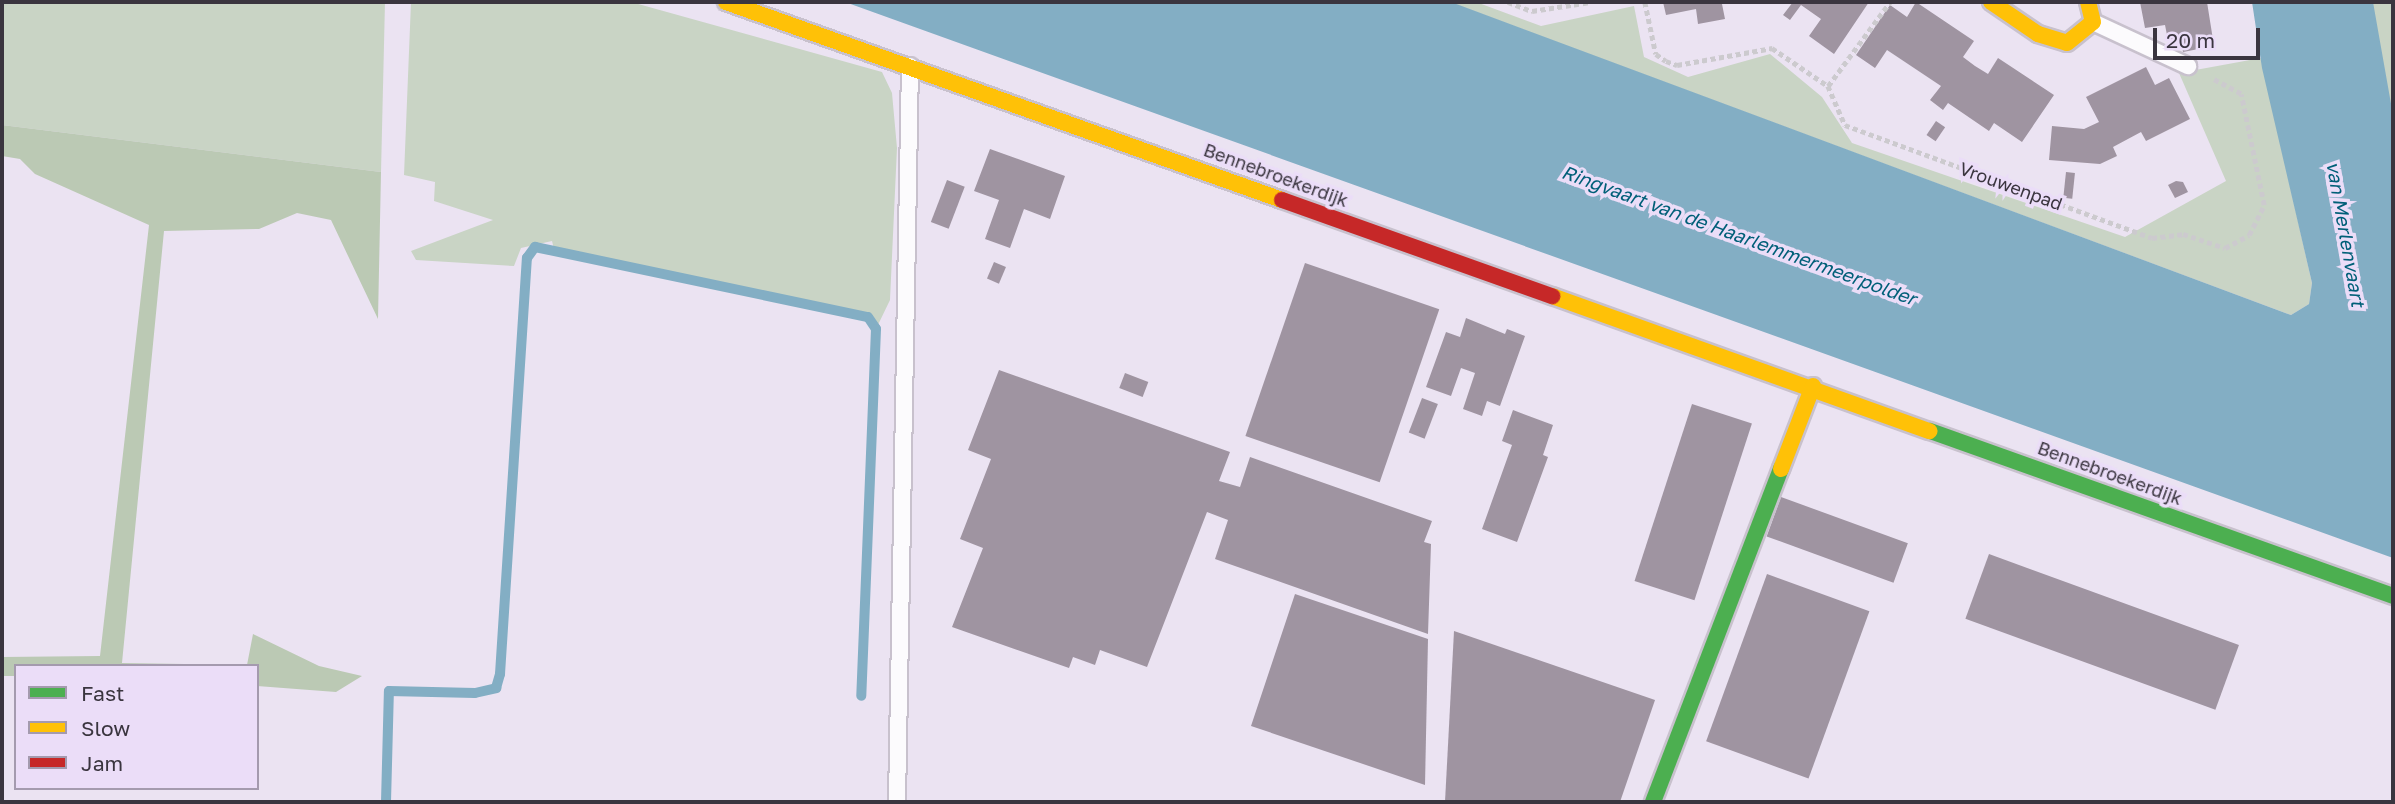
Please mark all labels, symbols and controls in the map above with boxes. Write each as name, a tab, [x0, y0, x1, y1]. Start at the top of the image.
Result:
scale bar	[2157, 14, 2264, 58]
text: 20 m	[2166, 27, 2215, 53]
street label: Bennebroekerdijk	[1201, 139, 1351, 211]
street label: Vrouwenpad	[1957, 157, 2065, 215]
water label: Ringvaart van de Haarlemmermeerpolder	[1559, 160, 1919, 310]
water label: van Merlenvaart	[2322, 160, 2370, 308]
street label: Bennebroekerdijk	[2035, 437, 2185, 509]
legend	[14, 664, 259, 790]
text: Fast	[81, 680, 124, 706]
text: Slow	[81, 715, 130, 741]
text: Jam	[81, 750, 123, 776]

